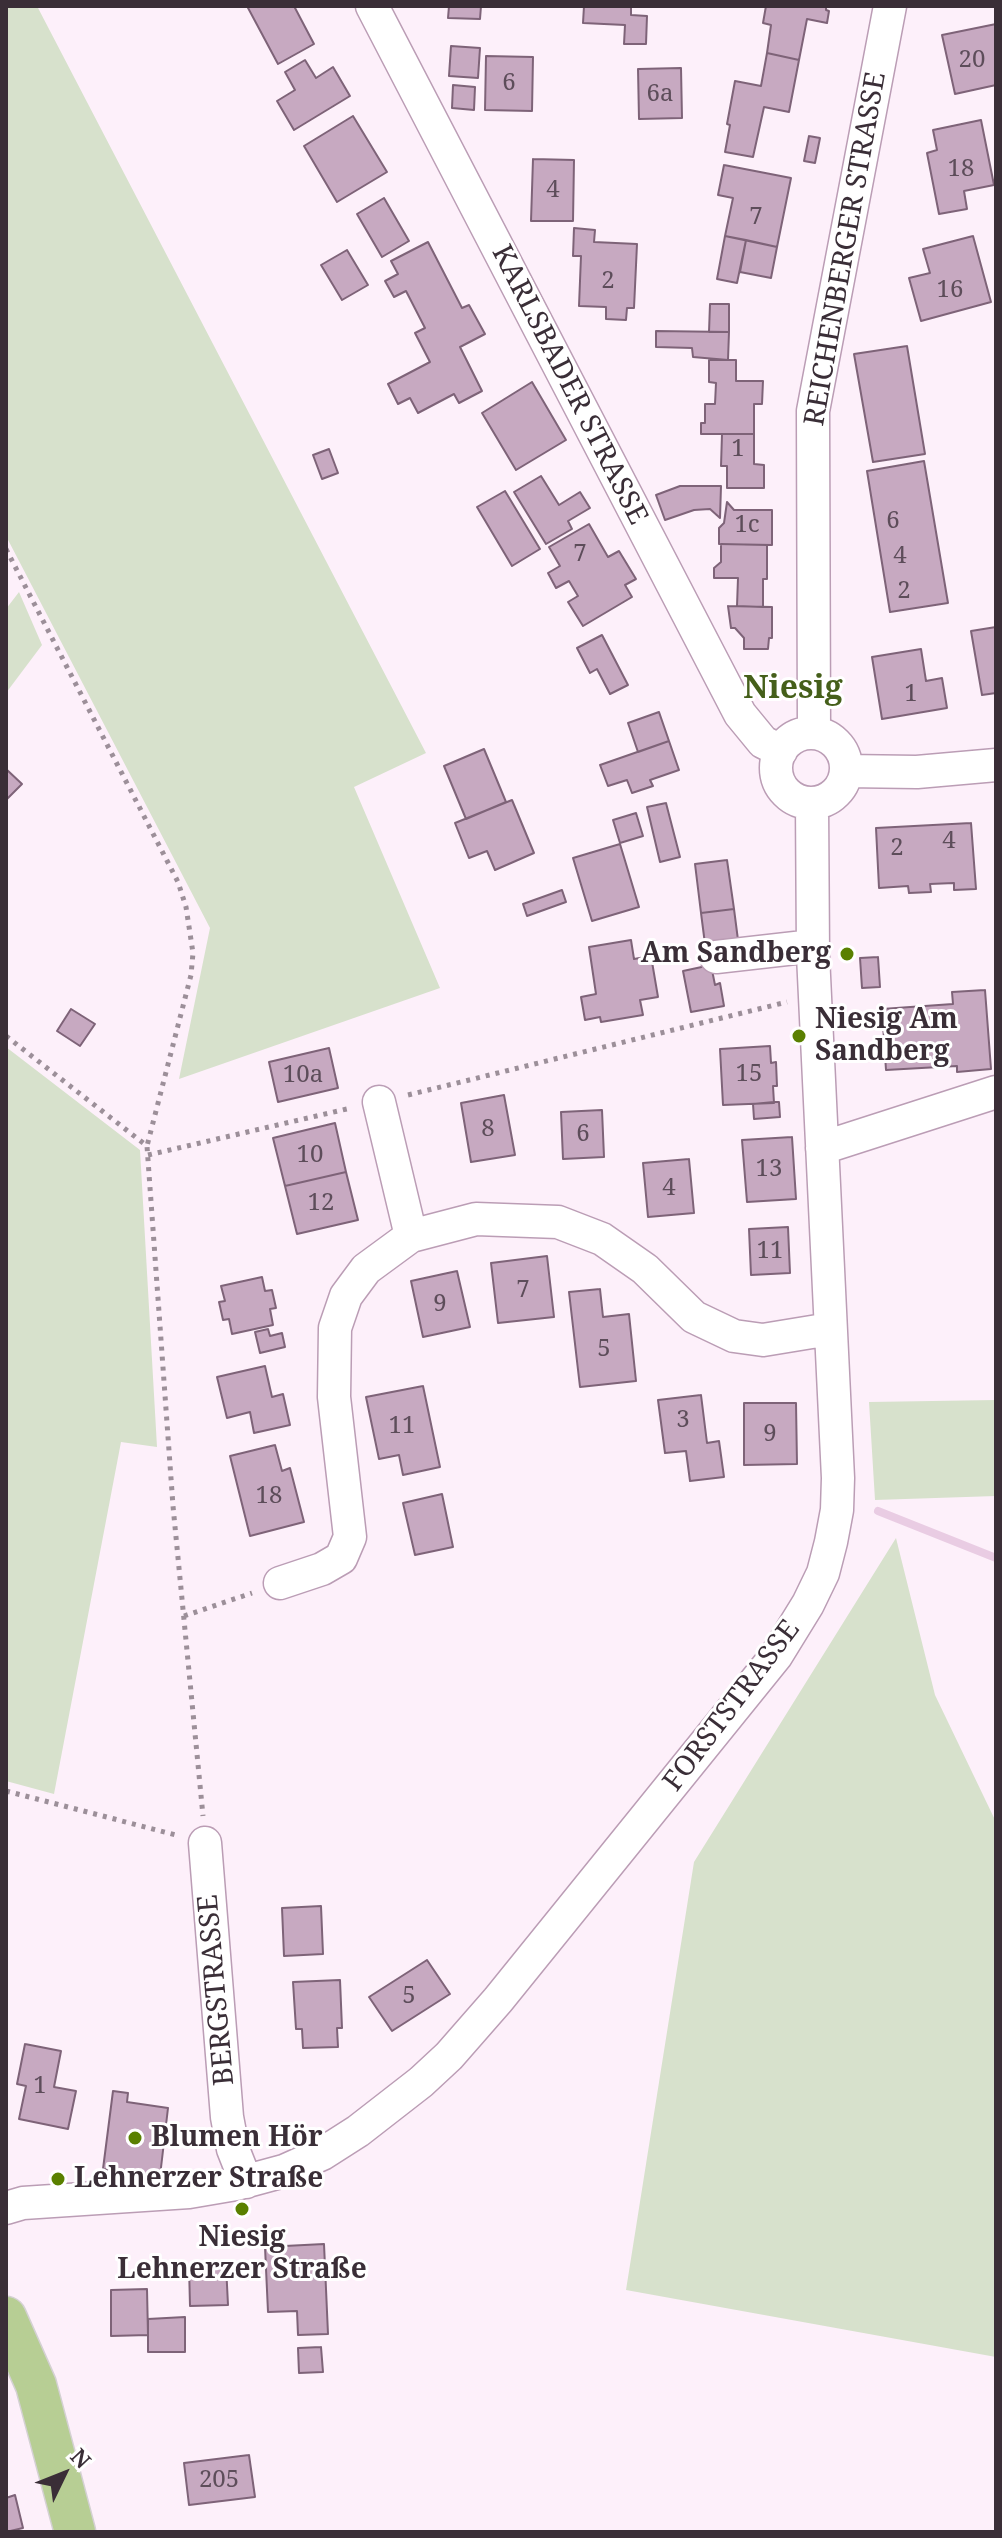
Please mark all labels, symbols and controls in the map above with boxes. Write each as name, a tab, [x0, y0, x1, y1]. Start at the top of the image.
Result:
house number: 20	[959, 46, 985, 74]
house number: 6	[502, 69, 516, 97]
street label: REICHENBERGER STRASSE	[798, 69, 894, 429]
house number: 6a	[647, 80, 673, 108]
house number: 18	[948, 155, 974, 183]
house number: 4	[546, 176, 560, 204]
house number: 7	[749, 203, 763, 231]
street label: KARLSBADER STRASSE	[484, 240, 654, 530]
house number: 2	[601, 267, 615, 295]
house number: 16	[937, 276, 963, 304]
house number: 1	[731, 435, 745, 463]
house number: 6	[886, 507, 900, 535]
house number: 1c	[734, 511, 760, 539]
house number: 7	[573, 540, 587, 568]
house number: 4	[893, 542, 907, 570]
house number: 2	[897, 577, 911, 605]
district label: Niesig	[743, 670, 843, 708]
house number: 1	[904, 680, 918, 708]
house number: 4	[942, 827, 956, 855]
house number: 2	[890, 834, 904, 862]
place label: Am Sandberg	[641, 937, 831, 971]
marker: Am Sandberg	[838, 945, 856, 963]
place label: Niesig Am Sandberg	[815, 1003, 958, 1069]
marker: Niesig Am Sandberg	[790, 1027, 808, 1045]
house number: 15	[736, 1060, 762, 1088]
house number: 10a	[283, 1061, 323, 1089]
house number: 8	[481, 1115, 495, 1143]
house number: 6	[576, 1120, 590, 1148]
house number: 10	[297, 1141, 323, 1169]
house number: 13	[756, 1155, 782, 1183]
house number: 4	[662, 1174, 676, 1202]
house number: 12	[308, 1189, 334, 1217]
house number: 11	[757, 1237, 783, 1265]
house number: 7	[516, 1276, 530, 1304]
house number: 9	[433, 1290, 447, 1318]
house number: 5	[597, 1335, 611, 1363]
house number: 3	[676, 1406, 690, 1434]
house number: 11	[389, 1412, 415, 1440]
house number: 9	[763, 1420, 777, 1448]
house number: 18	[256, 1482, 282, 1510]
street label: FORSTSTRASSE	[657, 1614, 807, 1798]
street label: BERGSTRASSE	[192, 1893, 242, 2087]
house number: 5	[402, 1982, 416, 2010]
house number: 1	[33, 2072, 47, 2100]
place label: Blumen Hör	[151, 2121, 323, 2155]
marker: Blumen Hör	[126, 2129, 144, 2147]
place label: Lehnerzer Straße	[74, 2162, 323, 2196]
marker: Lehnerzer Straße	[49, 2170, 67, 2188]
marker: Niesig Lehnerzer Straße	[233, 2200, 251, 2218]
place label: Niesig Lehnerzer Straße	[117, 2221, 367, 2287]
north arrow	[24, 2434, 104, 2514]
text: N	[65, 2441, 98, 2474]
house number: 205	[199, 2466, 239, 2494]

